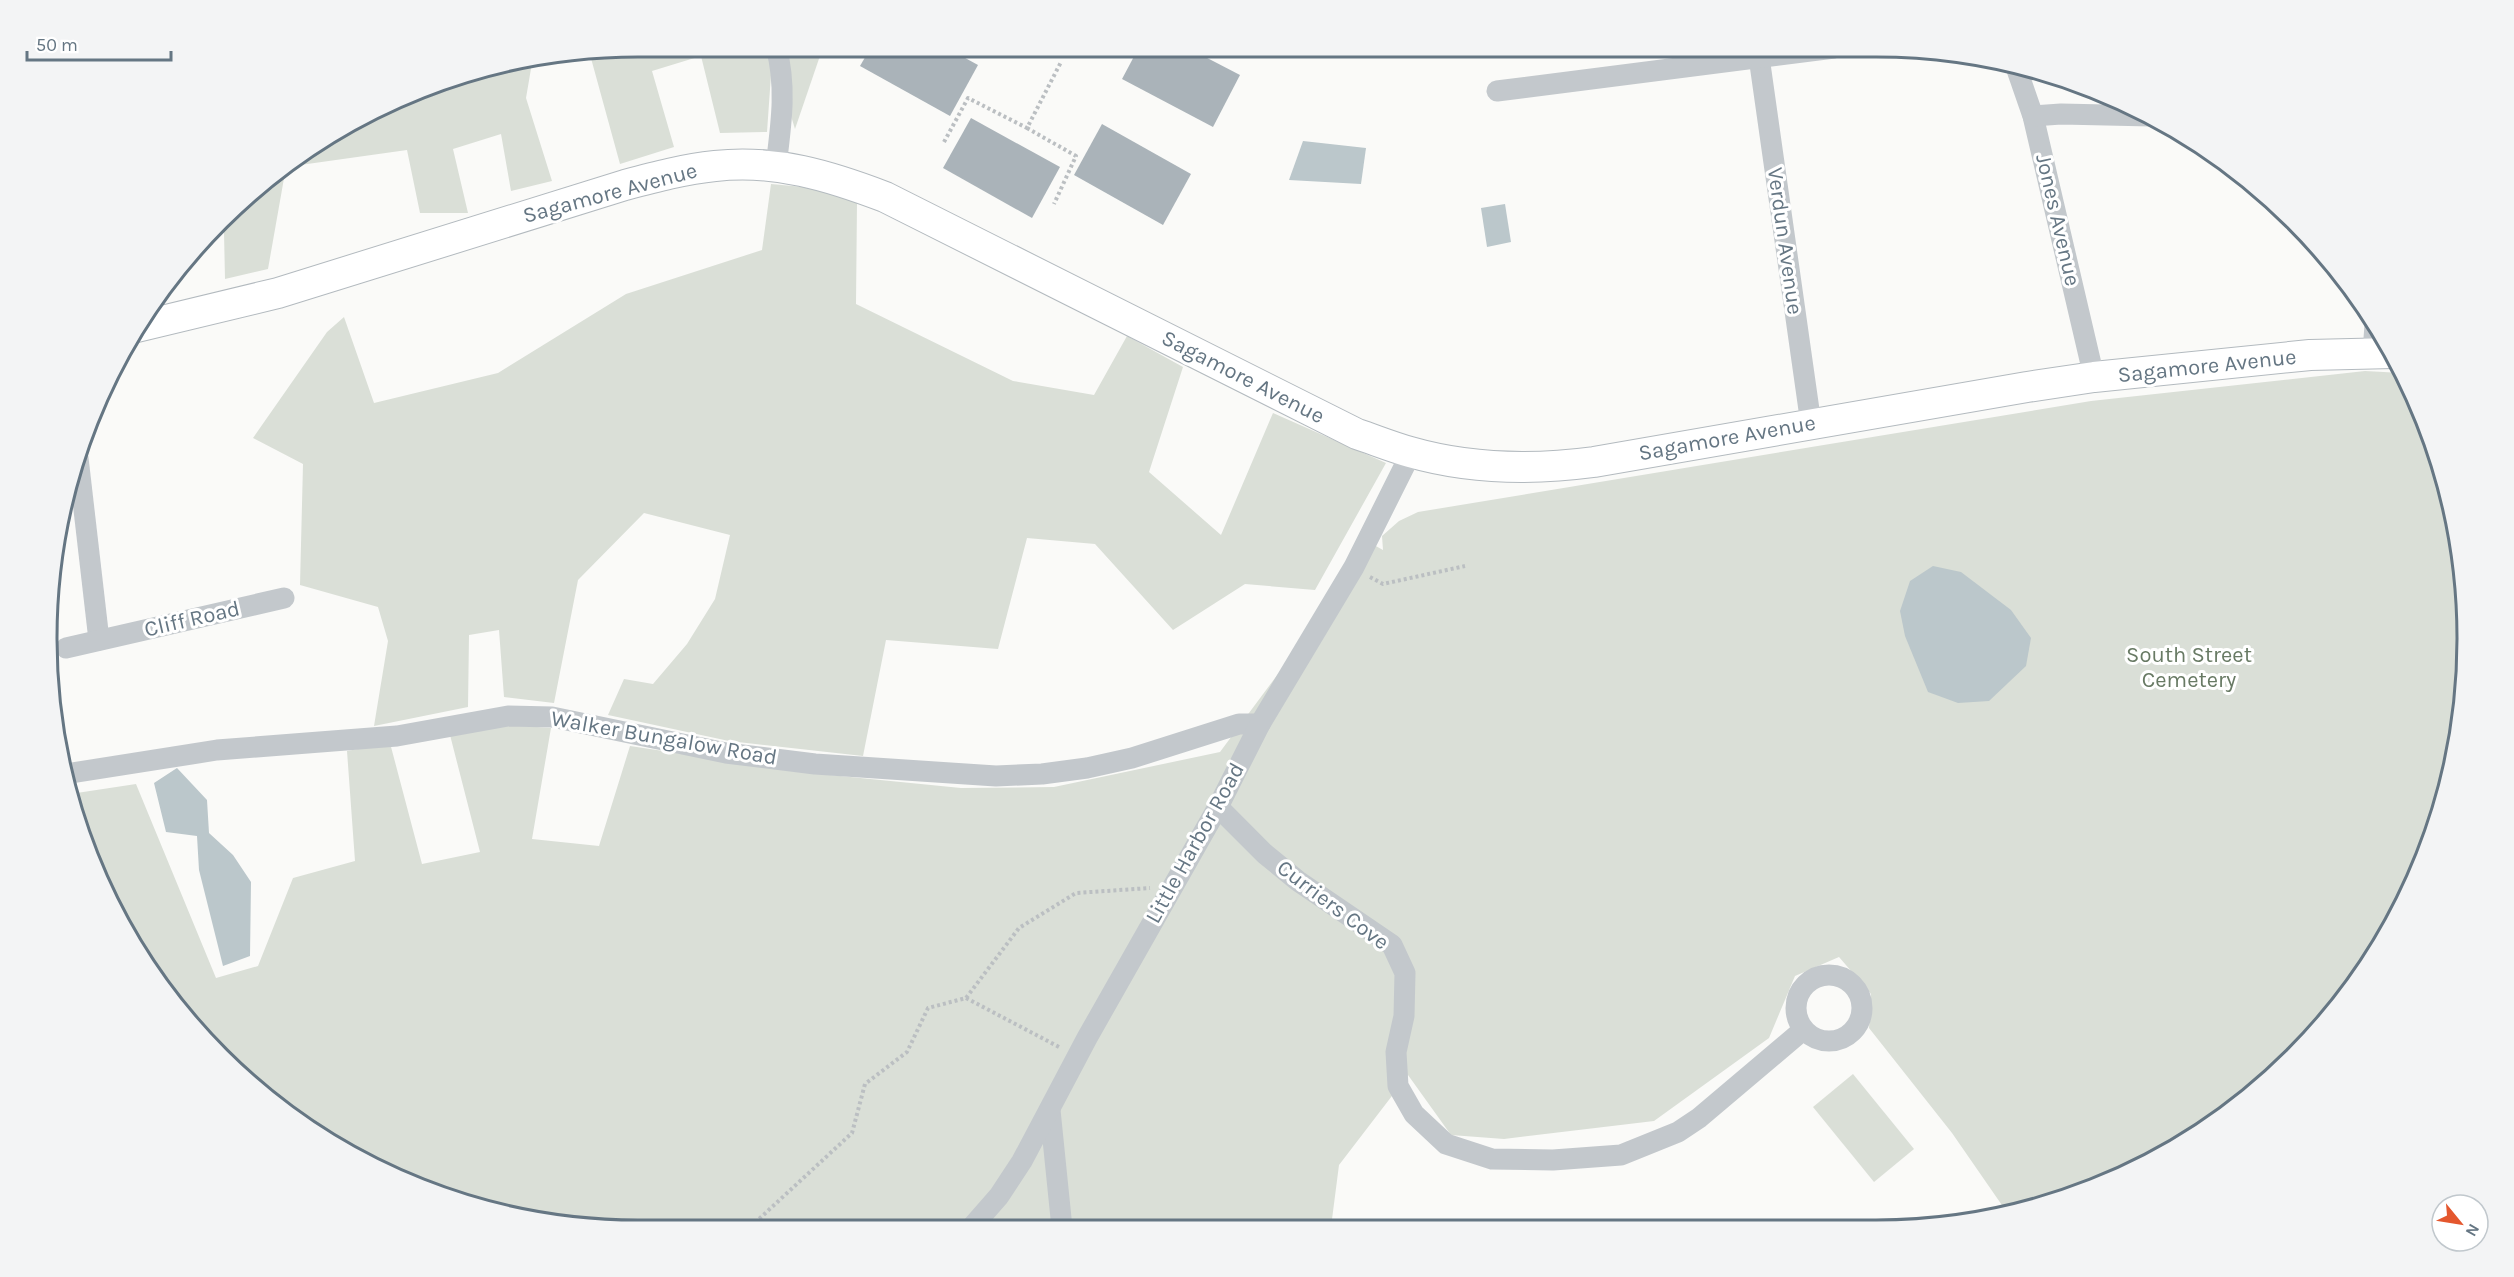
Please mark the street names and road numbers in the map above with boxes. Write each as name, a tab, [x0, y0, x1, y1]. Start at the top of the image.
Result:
street label: Jones Avenue	[2030, 151, 2086, 289]
street label: Sagamore Avenue	[520, 157, 700, 229]
street label: Verdun Avenue	[1762, 166, 1808, 316]
street label: Sagamore Avenue	[1157, 325, 1329, 429]
street label: Sagamore Avenue	[2116, 344, 2298, 388]
street label: Sagamore Avenue	[1636, 410, 1818, 466]
street label: Cliff Road	[142, 595, 242, 643]
street label: Walker Bungalow Road	[549, 705, 779, 771]
street label: Little Harbor Road	[1140, 758, 1250, 928]
street label: Curriers Cove	[1272, 855, 1394, 955]

